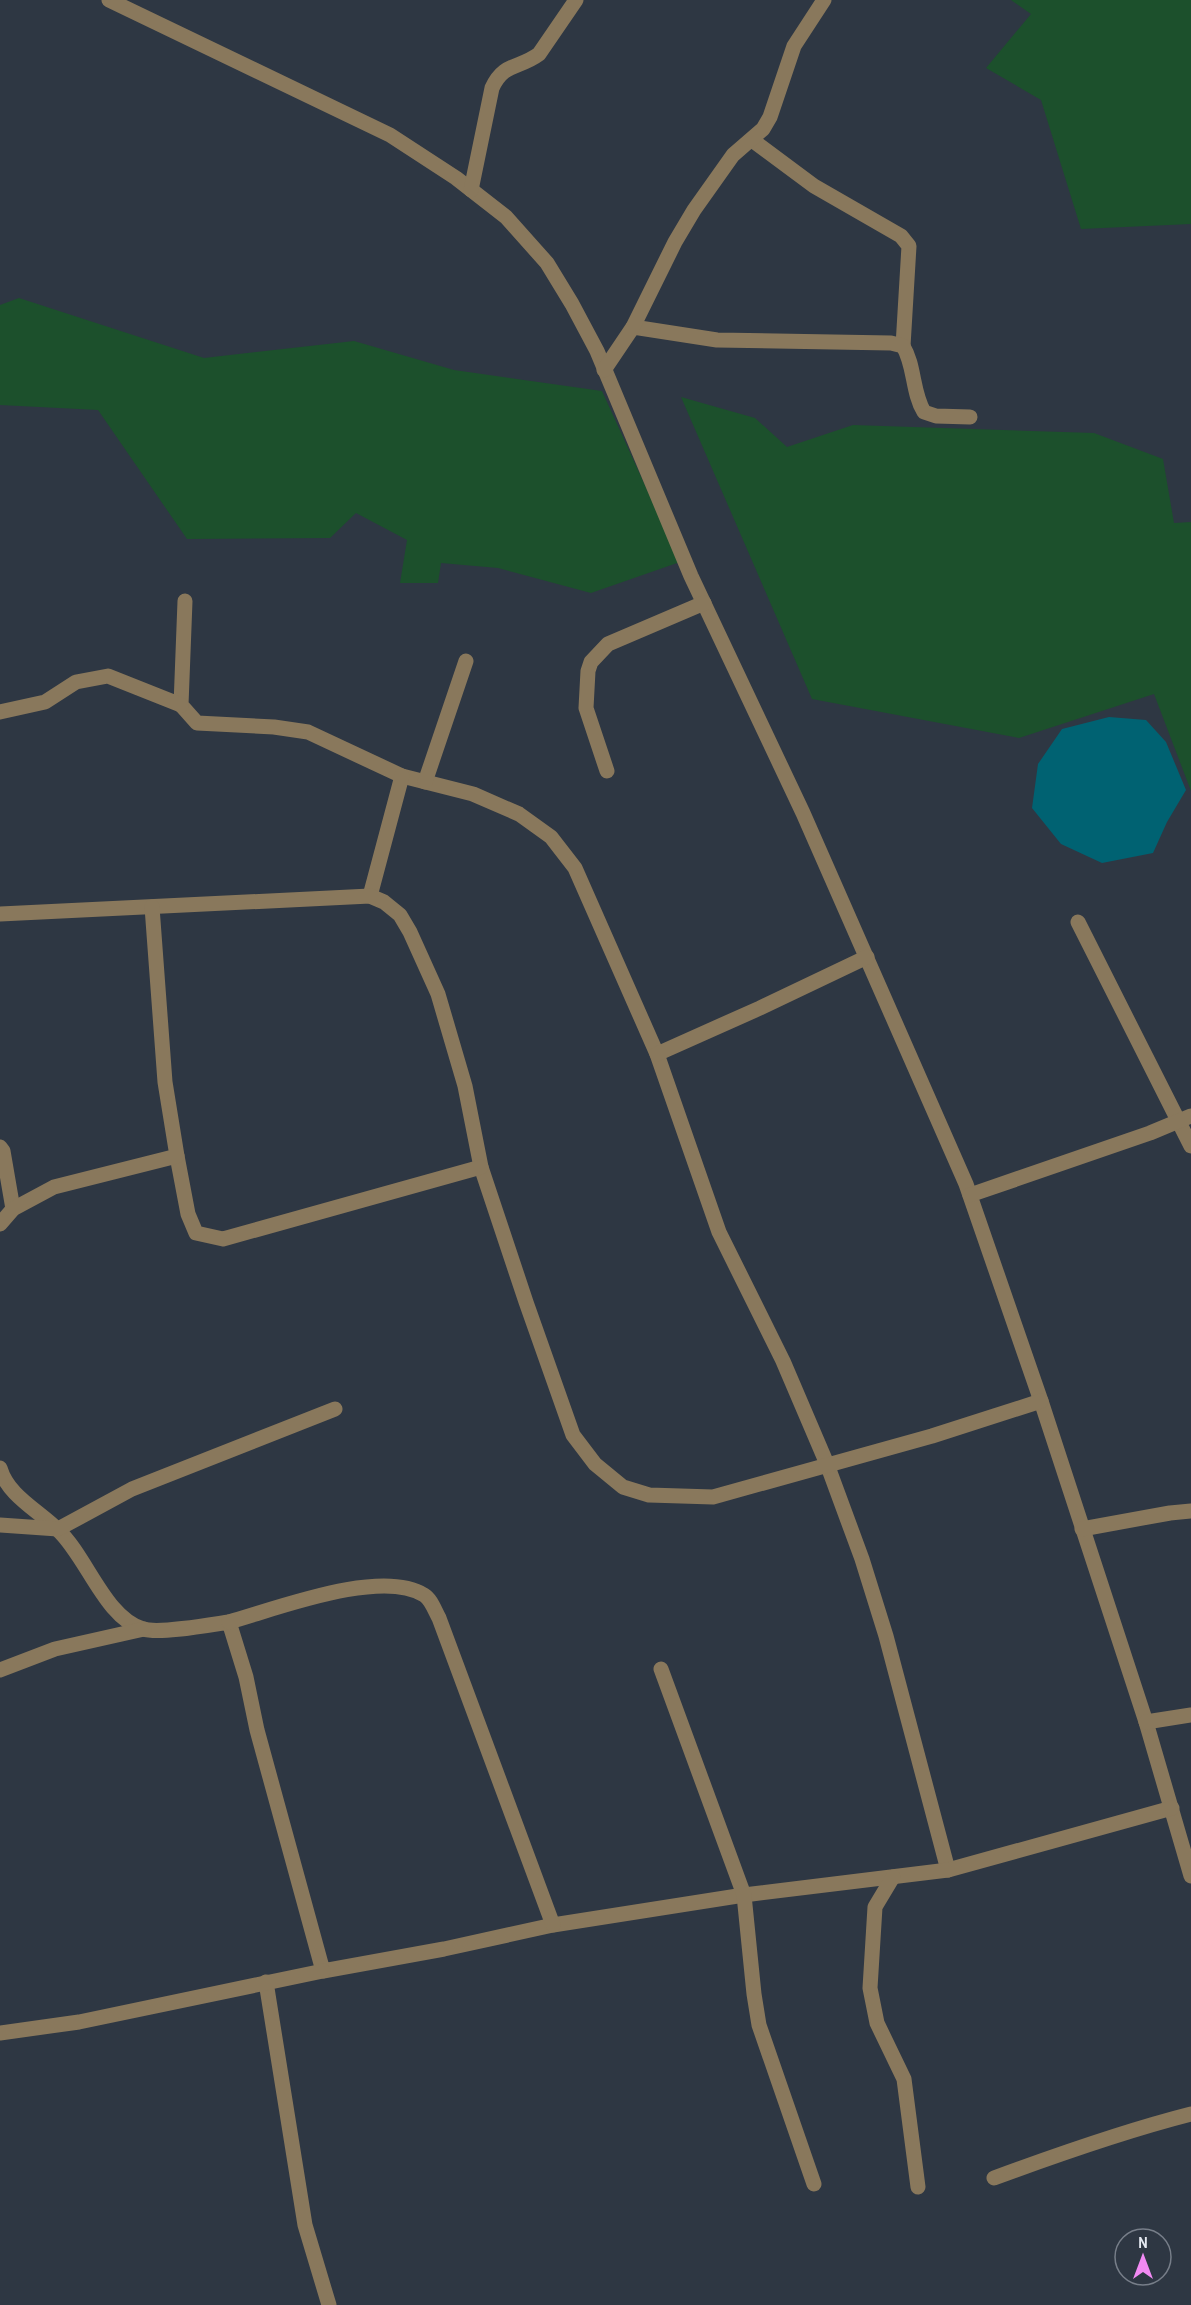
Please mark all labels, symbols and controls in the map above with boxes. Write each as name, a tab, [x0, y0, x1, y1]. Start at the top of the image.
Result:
north arrow	[1113, 2227, 1173, 2287]
text: N	[1138, 2231, 1148, 2253]

